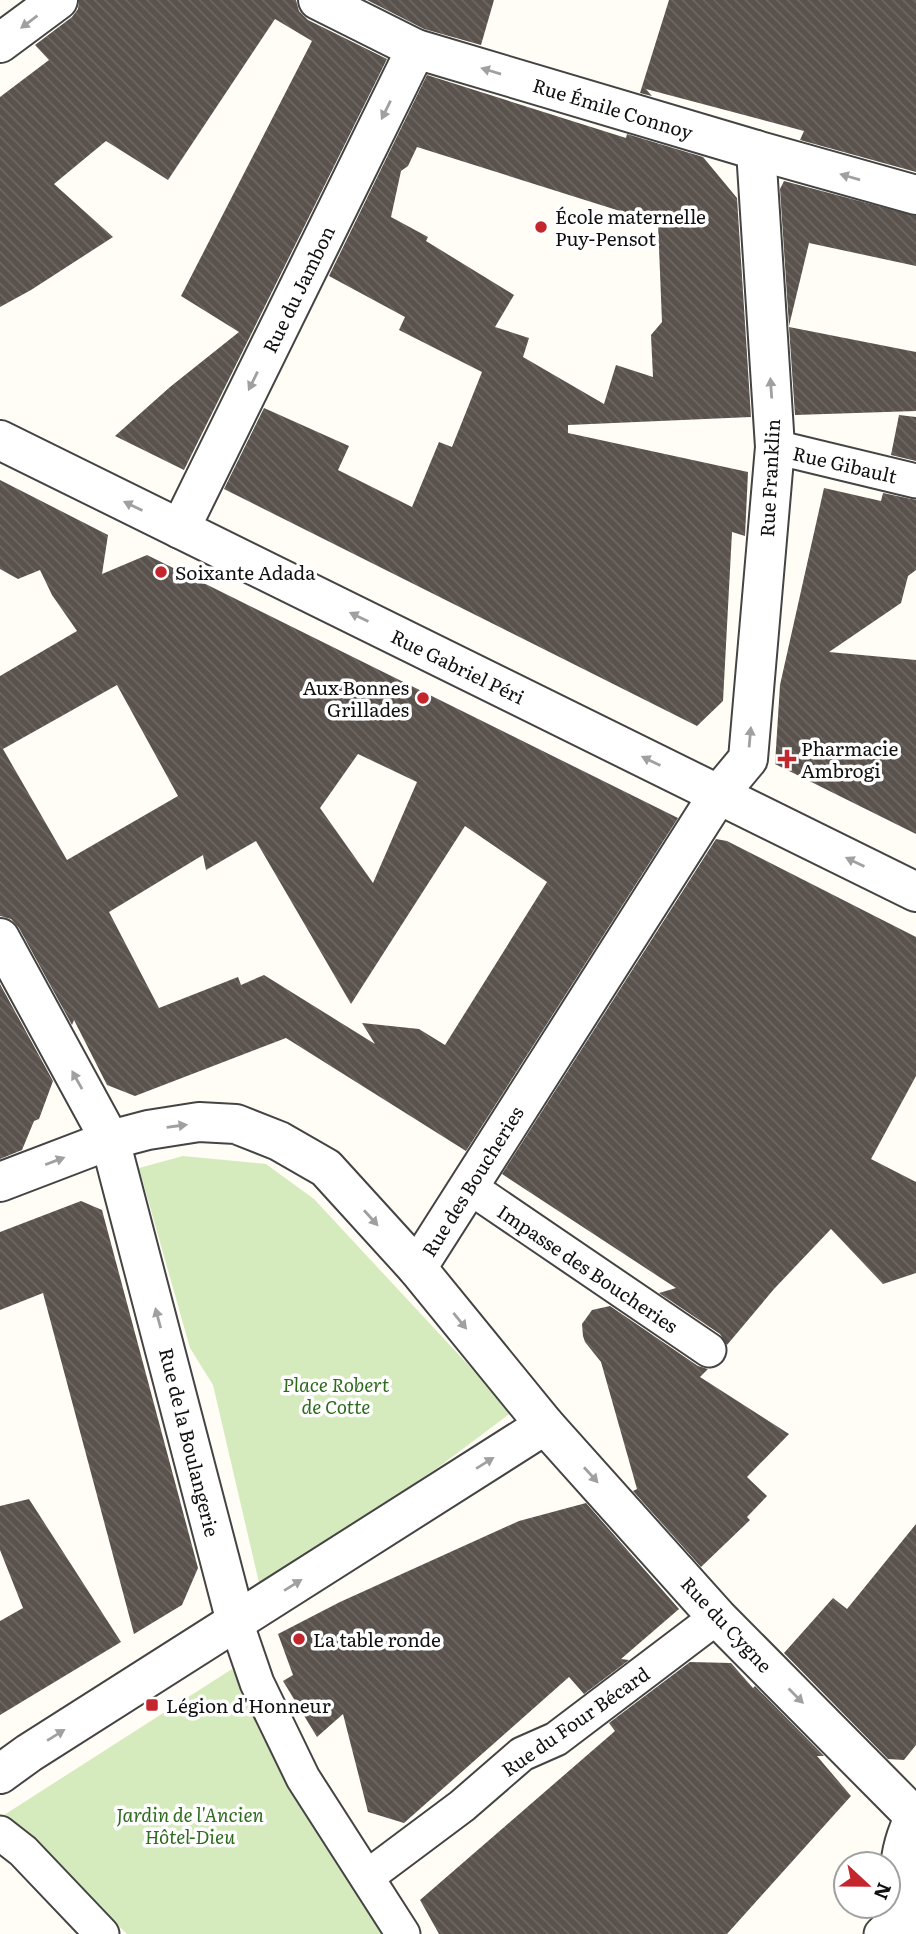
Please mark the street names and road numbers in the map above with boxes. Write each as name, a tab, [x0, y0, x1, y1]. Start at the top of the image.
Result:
street label: Rue Émile Connoy	[529, 70, 697, 146]
street label: Rue du Jambon	[255, 221, 341, 357]
street label: Rue Franklin	[752, 418, 786, 538]
street label: Rue Gibault	[790, 438, 900, 490]
street label: Rue Gabriel Péri	[387, 622, 529, 710]
street label: Rue des Boucheries	[414, 1100, 530, 1262]
street label: Impasse des Boucheries	[492, 1197, 684, 1339]
street label: Rue de la Boulangerie	[153, 1345, 227, 1540]
street label: Rue du Cygne	[675, 1570, 779, 1678]
street label: Rue du Four Bécard	[495, 1659, 655, 1783]

